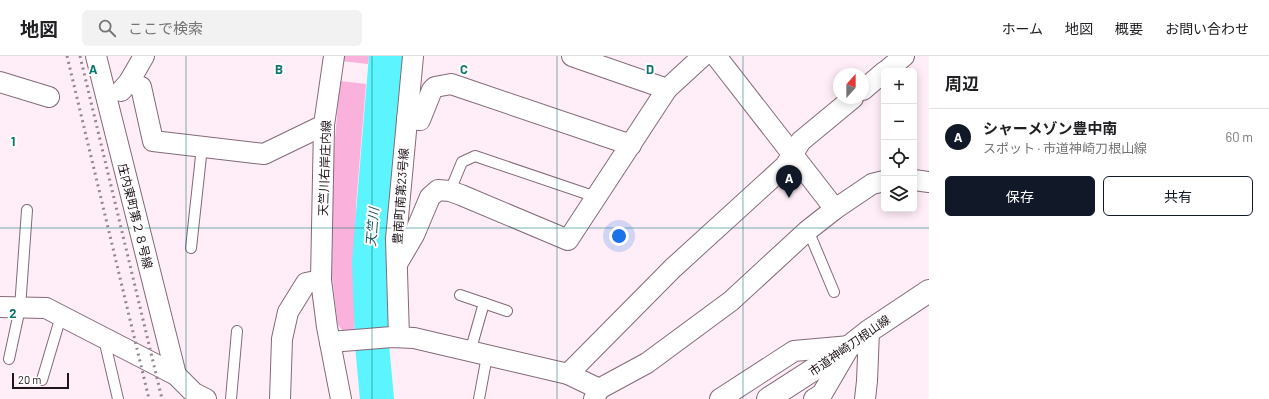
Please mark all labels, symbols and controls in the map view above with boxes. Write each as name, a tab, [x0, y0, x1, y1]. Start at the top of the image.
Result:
search box	[82, 10, 362, 46]
text: 地図	[20, 17, 58, 40]
icon: search	[96, 17, 118, 39]
text: ここで検索	[128, 19, 203, 37]
text: ホーム	[1001, 20, 1043, 37]
text: 地図	[1065, 20, 1093, 37]
text: 概要	[1115, 20, 1143, 37]
text: お問い合わせ	[1165, 20, 1249, 37]
text: A	[89, 61, 98, 77]
text: B	[275, 61, 283, 77]
text: C	[460, 61, 468, 77]
text: D	[646, 61, 654, 77]
north arrow	[833, 68, 869, 104]
map controls	[881, 68, 917, 212]
button: +	[881, 68, 917, 104]
text: 周辺	[945, 73, 979, 93]
button: −	[881, 104, 917, 140]
text: シャーメゾン豊中南	[983, 119, 1117, 137]
street label: 天竺川右岸庄内線	[315, 120, 333, 216]
text: A	[954, 129, 962, 145]
text: 60 m	[1226, 129, 1253, 145]
text: 1	[11, 133, 15, 149]
button: locate	[881, 140, 917, 176]
text: スポット · 市道神崎刀根山線	[983, 140, 1147, 156]
street label: 豊南町南第23号線	[390, 147, 410, 245]
street label: 庄内東町第２８号線	[116, 162, 156, 270]
pin: A	[776, 165, 802, 198]
button: layers	[881, 176, 917, 212]
button: 保存	[945, 176, 1095, 216]
button: 共有	[1103, 176, 1253, 216]
water label: 天竺川	[362, 205, 382, 247]
your location	[609, 226, 629, 246]
text: 2	[9, 305, 17, 321]
street label: 市道神崎刀根山線	[806, 312, 892, 378]
scale bar	[12, 371, 69, 390]
text: 20 m	[18, 373, 41, 386]

